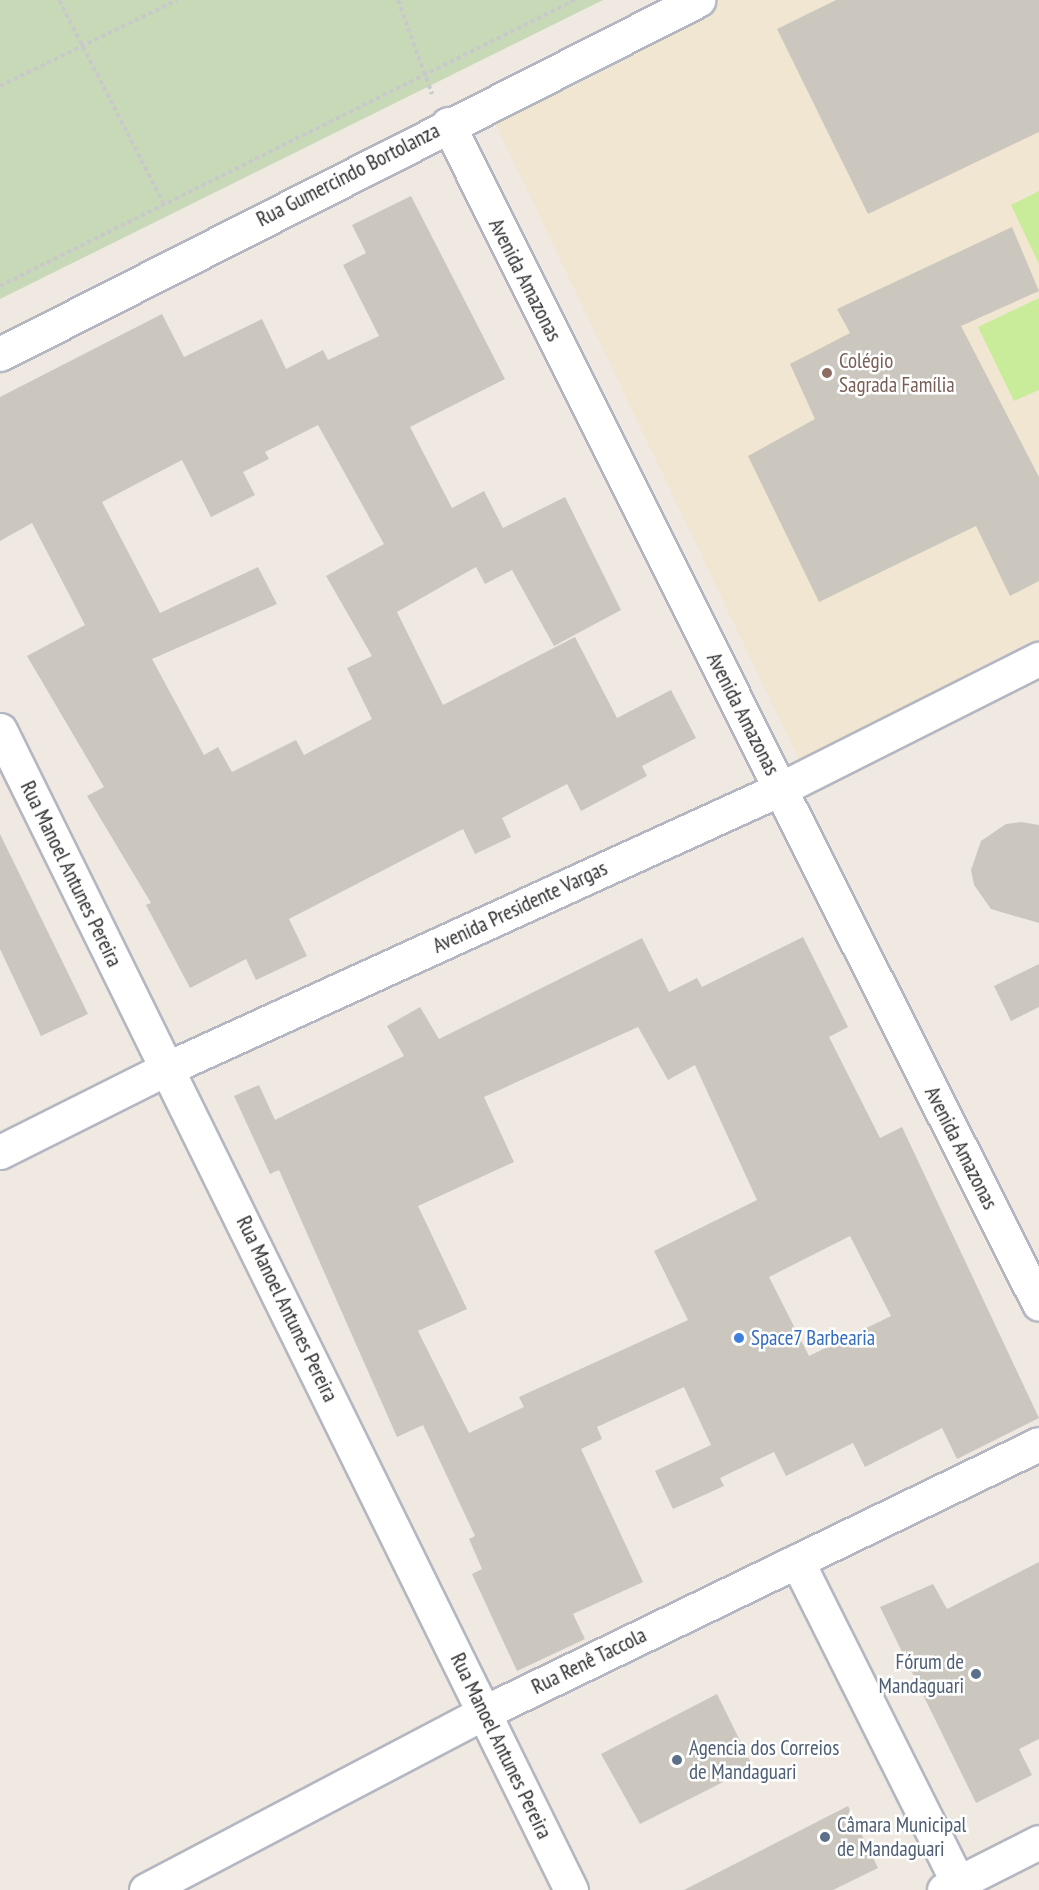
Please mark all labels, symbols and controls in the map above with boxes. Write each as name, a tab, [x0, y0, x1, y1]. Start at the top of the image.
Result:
street label: Rua Gumercindo Bortolanza	[252, 118, 444, 232]
street label: Avenida Amazonas	[483, 214, 567, 346]
place label: Colégio Sagrada Família	[839, 348, 955, 398]
marker: Colégio Sagrada Família	[820, 366, 834, 380]
street label: Avenida Amazonas	[701, 648, 785, 780]
street label: Rua Manoel Antunes Pereira	[15, 777, 127, 971]
street label: Avenida Presidente Vargas	[429, 855, 611, 959]
street label: Avenida Amazonas	[919, 1082, 1003, 1214]
street label: Rua Manoel Antunes Pereira	[231, 1212, 343, 1406]
place label: Space7 Barbearia	[751, 1325, 876, 1351]
marker: Space7 Barbearia	[732, 1331, 746, 1345]
street label: Rua Renê Taccola	[527, 1622, 651, 1700]
street label: Rua Manoel Antunes Pereira	[445, 1649, 557, 1843]
place label: Fórum de Mandaguari	[879, 1649, 964, 1699]
marker: Fórum de Mandaguari	[969, 1667, 983, 1681]
place label: Agencia dos Correios de Mandaguari	[689, 1735, 839, 1785]
marker: Agencia dos Correios de Mandaguari	[670, 1753, 684, 1767]
place label: Câmara Municipal de Mandaguari	[837, 1812, 966, 1862]
marker: Câmara Municipal de Mandaguari	[818, 1830, 832, 1844]

